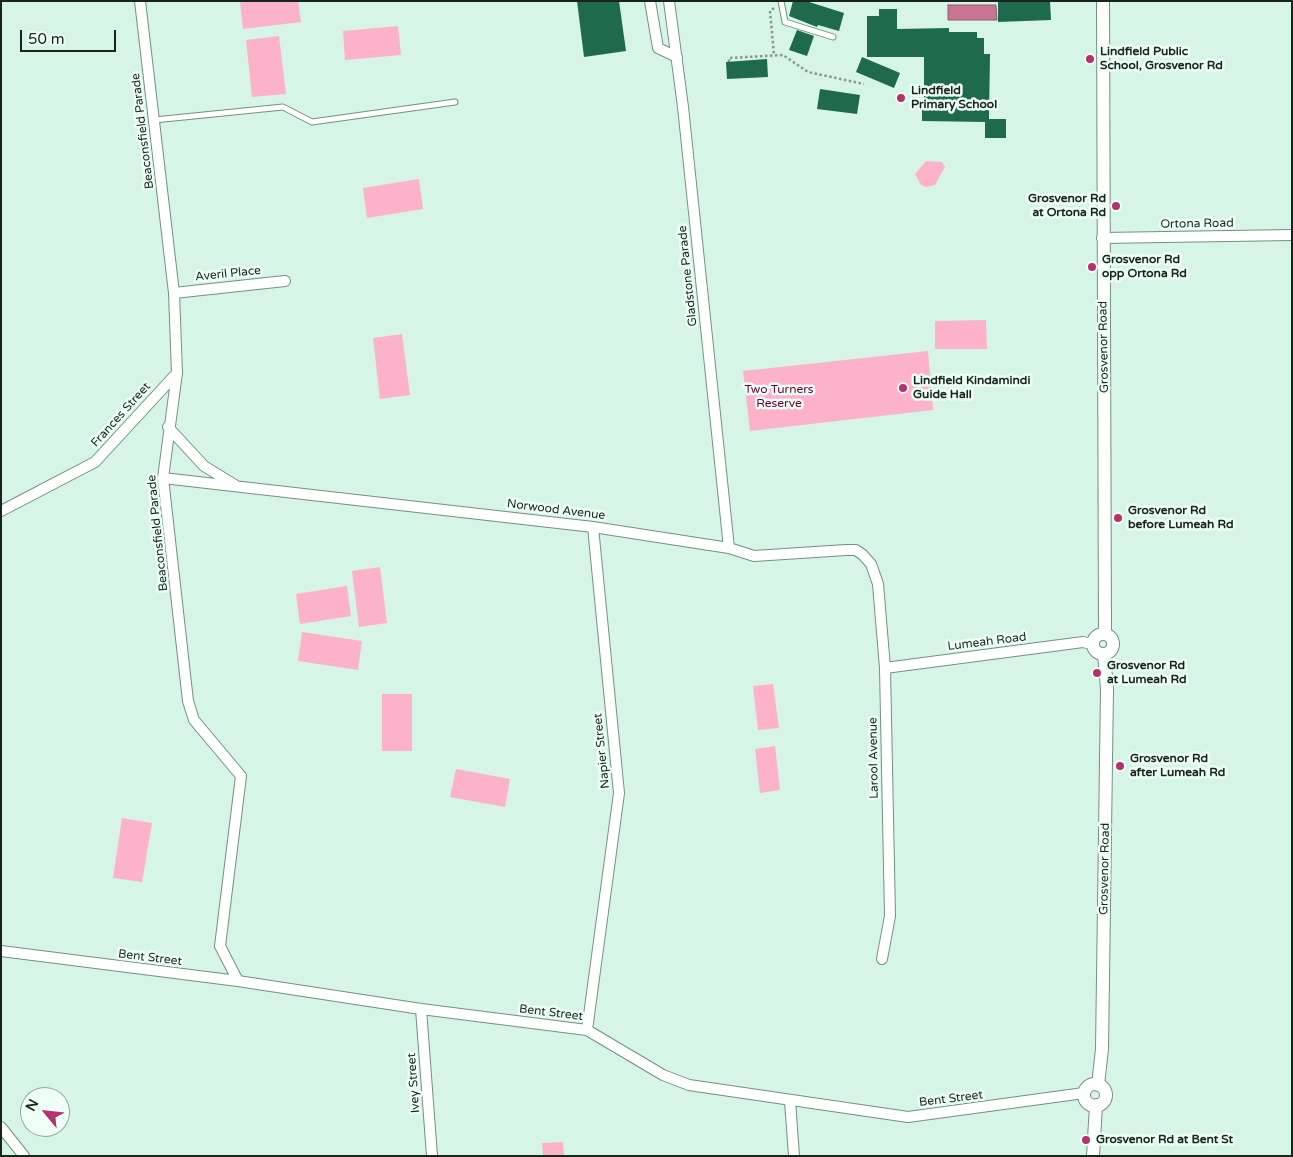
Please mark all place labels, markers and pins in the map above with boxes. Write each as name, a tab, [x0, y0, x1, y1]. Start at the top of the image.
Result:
place label: Lindfield Public School, Grosvenor Rd	[1100, 45, 1223, 73]
marker: Lindfield Public School, Grosvenor Rd	[1084, 53, 1096, 65]
place label: Lindfield Primary School	[911, 84, 997, 112]
marker: Lindfield Primary School	[895, 92, 907, 104]
place label: Grosvenor Rd at Ortona Rd	[1028, 192, 1106, 220]
marker: Grosvenor Rd at Ortona Rd	[1110, 200, 1122, 212]
place label: Grosvenor Rd opp Ortona Rd	[1102, 253, 1187, 281]
marker: Grosvenor Rd opp Ortona Rd	[1086, 261, 1098, 273]
place label: Lindfield Kindamindi Guide Hall	[913, 374, 1030, 402]
marker: Lindfield Kindamindi Guide Hall	[897, 382, 909, 394]
place label: Grosvenor Rd before Lumeah Rd	[1128, 504, 1234, 532]
marker: Grosvenor Rd before Lumeah Rd	[1112, 512, 1124, 524]
place label: Grosvenor Rd at Lumeah Rd	[1107, 659, 1187, 687]
marker: Grosvenor Rd at Lumeah Rd	[1091, 667, 1103, 679]
place label: Grosvenor Rd after Lumeah Rd	[1130, 752, 1225, 780]
marker: Grosvenor Rd after Lumeah Rd	[1114, 760, 1126, 772]
place label: Grosvenor Rd at Bent St	[1096, 1133, 1233, 1147]
marker: Grosvenor Rd at Bent St	[1080, 1134, 1092, 1146]

